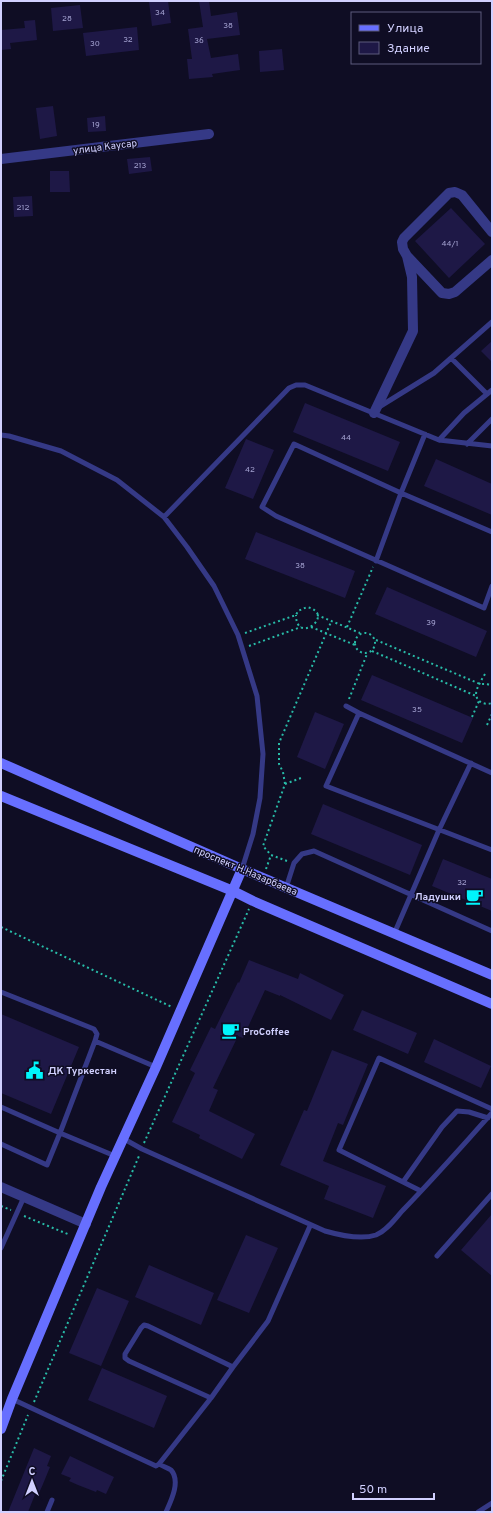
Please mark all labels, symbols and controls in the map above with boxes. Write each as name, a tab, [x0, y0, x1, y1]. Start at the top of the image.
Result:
house number: 34	[155, 8, 165, 18]
legend	[351, 12, 481, 64]
house number: 28	[62, 14, 72, 24]
house number: 38	[223, 21, 233, 31]
text: Улица	[387, 21, 423, 37]
house number: 32	[123, 35, 133, 45]
house number: 36	[194, 36, 204, 46]
house number: 30	[90, 39, 100, 49]
text: Здание	[387, 41, 430, 57]
house number: 19	[92, 120, 100, 130]
street label: улица Каусар	[72, 137, 138, 158]
house number: 213	[134, 161, 147, 171]
house number: 212	[17, 203, 29, 213]
house number: 44/1	[442, 239, 458, 249]
house number: 44	[341, 433, 351, 443]
house number: 42	[245, 465, 255, 475]
house number: 38	[295, 561, 305, 571]
house number: 39	[426, 618, 436, 628]
house number: 35	[412, 705, 422, 715]
street label: проспект Н.Назарбаева	[192, 844, 299, 899]
house number: 32	[457, 878, 467, 888]
cafe icon: Ладушки	[464, 886, 484, 906]
place label: Ладушки	[415, 891, 461, 904]
cafe icon: ProCoffee	[220, 1021, 240, 1041]
place label: ProCoffee	[243, 1026, 290, 1039]
public building icon: ДК Туркестан	[25, 1060, 45, 1080]
place label: ДК Туркестан	[48, 1065, 117, 1078]
north arrow	[12, 1461, 52, 1501]
text: С	[28, 1465, 36, 1479]
scale bar	[353, 1475, 434, 1501]
text: 50 m	[359, 1482, 387, 1498]

